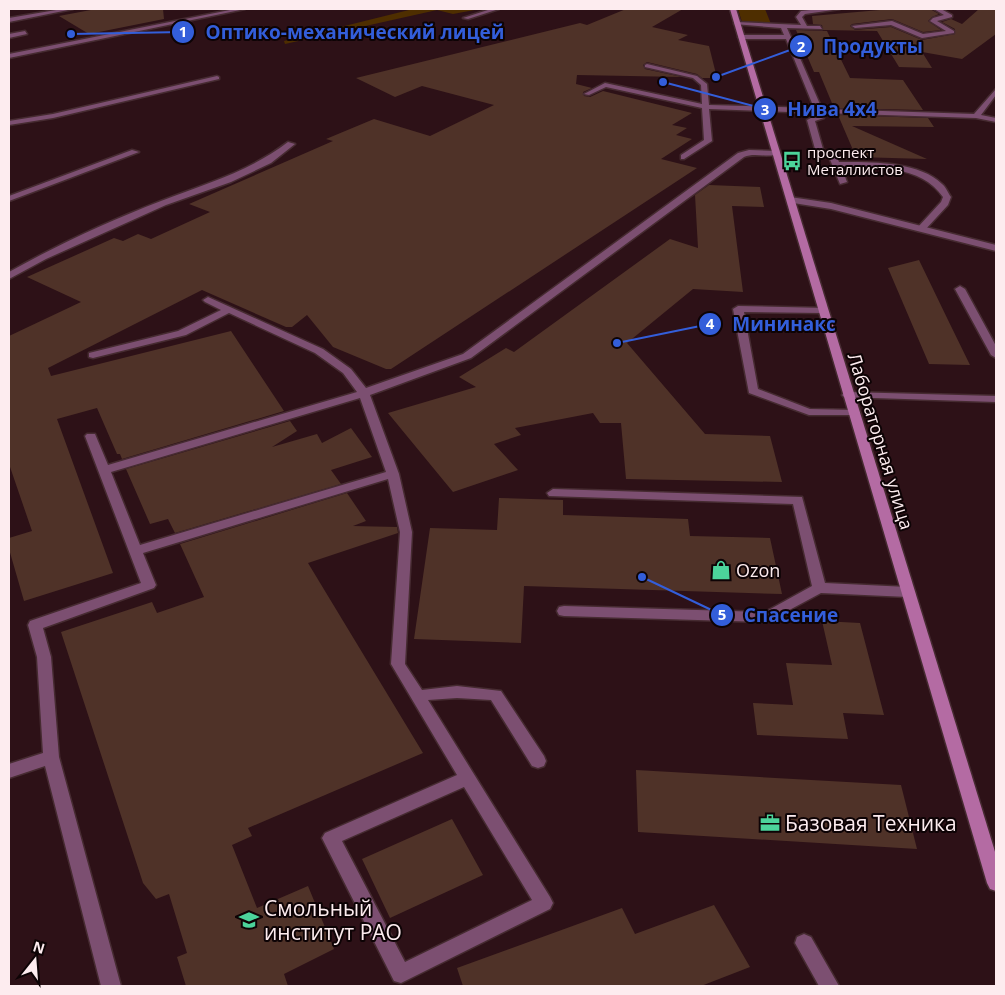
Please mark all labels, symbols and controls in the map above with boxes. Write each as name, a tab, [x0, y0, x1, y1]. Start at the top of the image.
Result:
callout: Оптико-механический лицей	[171, 15, 515, 49]
text: Оптико-механический лицей	[206, 19, 504, 45]
text: 1	[179, 21, 187, 41]
callout: Продукты	[788, 29, 933, 63]
text: Продукты	[823, 33, 923, 59]
text: 2	[797, 36, 806, 56]
callout: Нива 4х4	[752, 92, 887, 126]
text: Нива 4х4	[787, 96, 877, 122]
text: 3	[761, 99, 769, 119]
place label: проспект Металлистов	[807, 142, 903, 179]
bus stop icon: проспект Металлистов	[781, 150, 803, 172]
callout: Мининакс	[697, 307, 846, 341]
text: Мининакс	[732, 311, 836, 337]
text: 4	[706, 313, 715, 333]
street label: Лабораторная улица	[843, 350, 919, 532]
place label: Ozon	[736, 558, 780, 582]
shop icon: Ozon	[710, 559, 732, 581]
callout: Спасение	[709, 598, 849, 632]
text: Спасение	[744, 602, 838, 628]
text: 5	[718, 604, 726, 624]
place label: Базовая Техника	[785, 809, 957, 837]
office icon: Базовая Техника	[759, 812, 781, 834]
place label: Смольный институт РАО	[264, 894, 402, 946]
school or university icon: Смольный институт РАО	[238, 909, 260, 931]
north arrow	[10, 935, 60, 985]
text: N	[31, 936, 47, 958]

